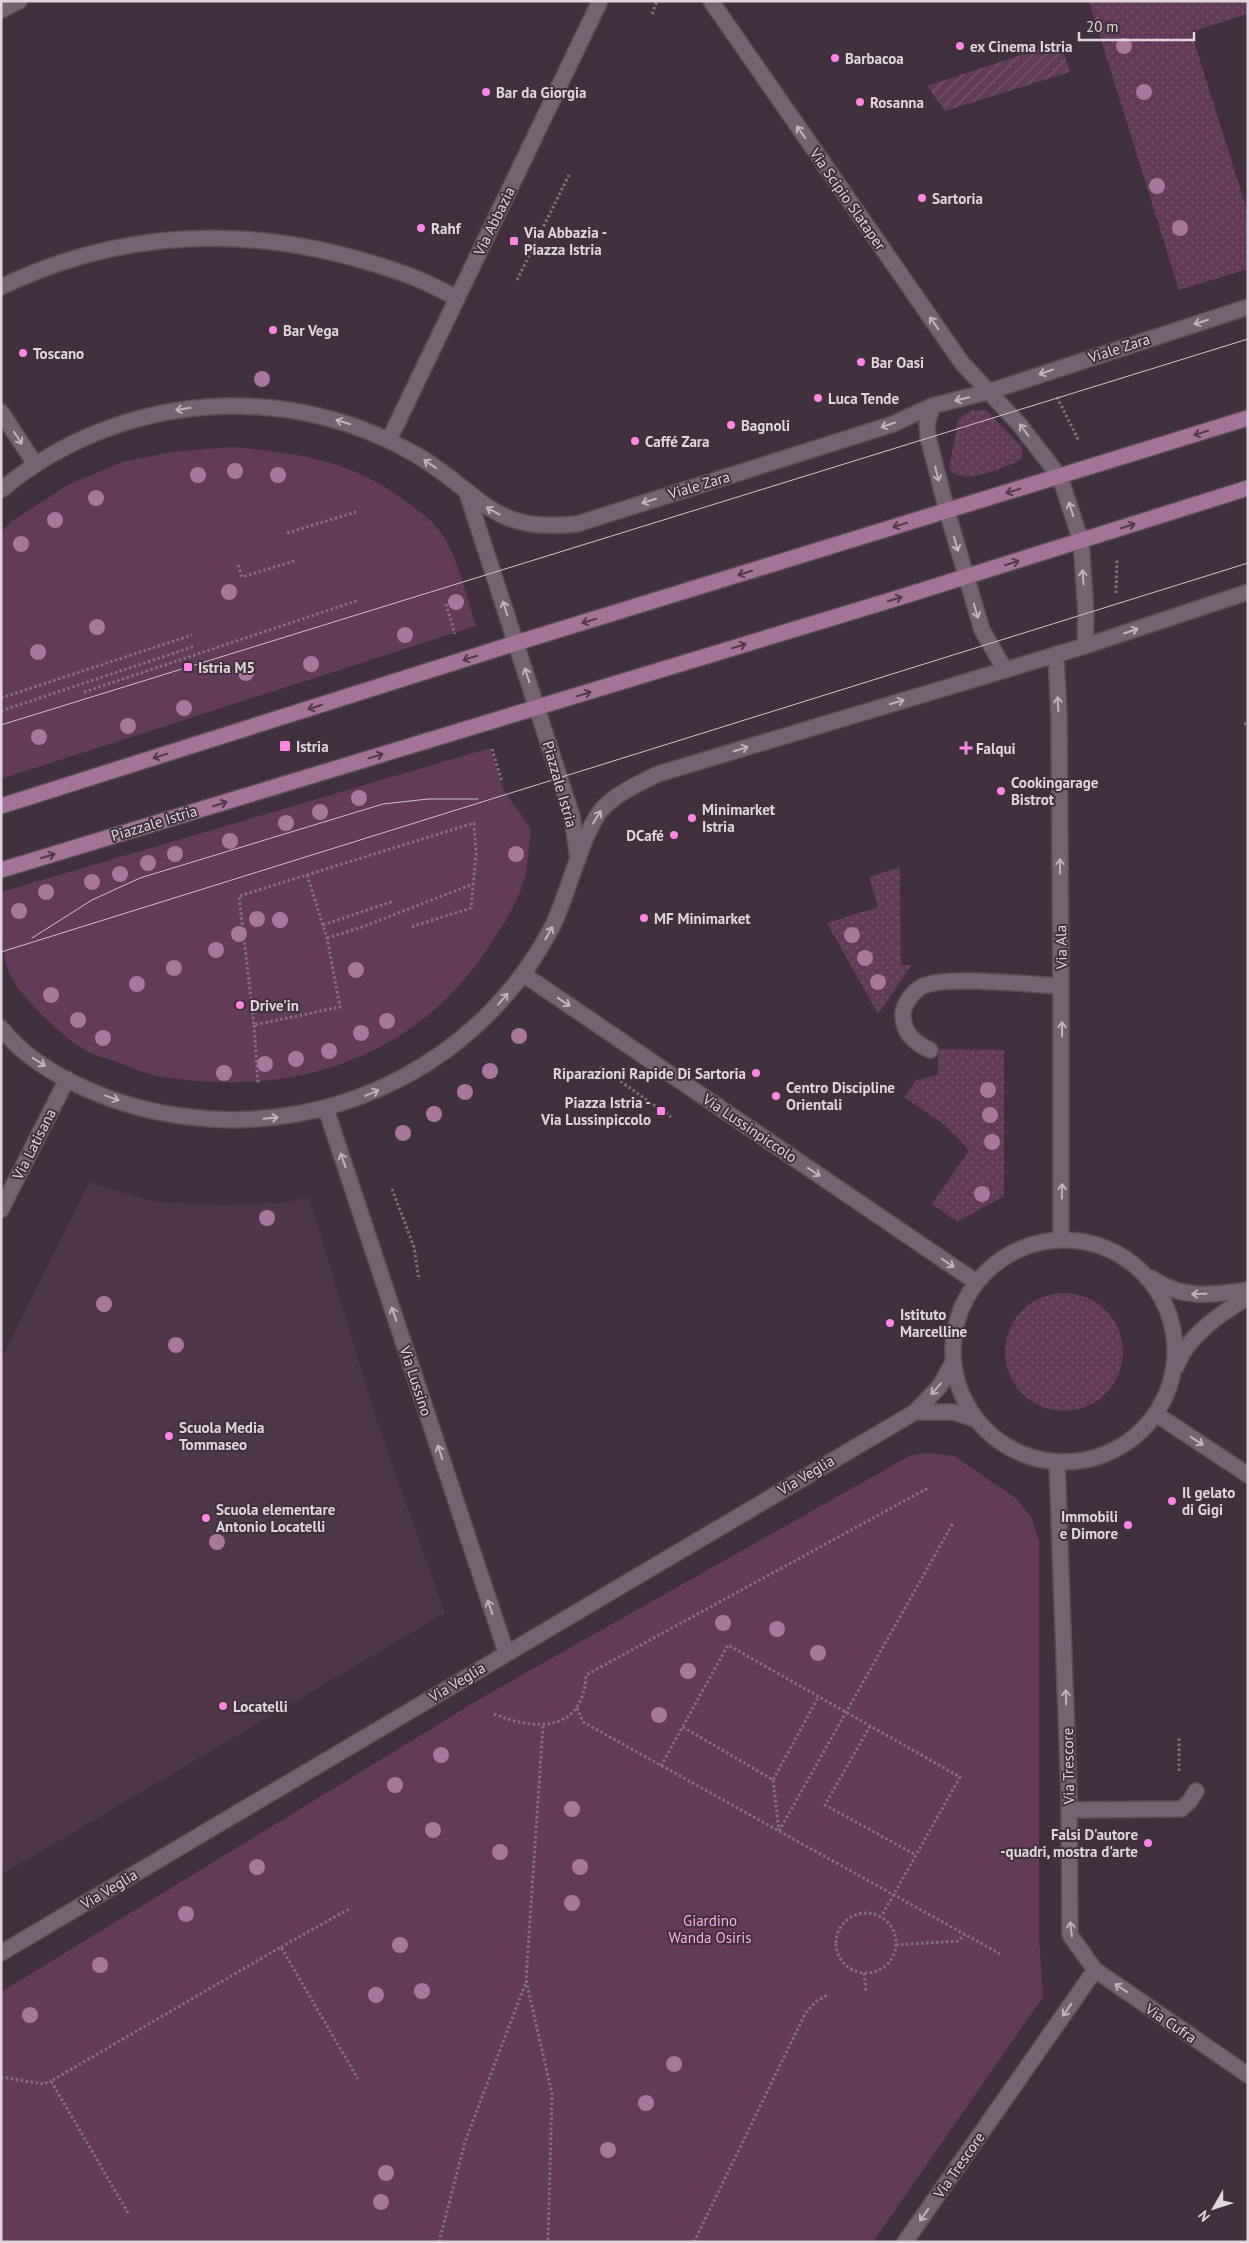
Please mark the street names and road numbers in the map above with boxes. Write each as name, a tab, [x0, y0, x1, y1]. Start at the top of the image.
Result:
street label: Via Scipio Slataper	[805, 144, 890, 254]
street label: Via Abbazia	[469, 184, 519, 259]
street label: Viale Zara	[1085, 329, 1152, 367]
street label: Viale Zara	[665, 467, 732, 504]
street label: Piazzale Istria	[539, 739, 581, 829]
street label: Piazzale Istria	[109, 801, 199, 845]
street label: Via Ala	[1051, 925, 1071, 970]
street label: Via Lussinpiccolo	[698, 1089, 801, 1167]
street label: Via Latisana	[8, 1105, 60, 1184]
street label: Via Lussino	[395, 1343, 436, 1418]
street label: Via Veglia	[773, 1451, 838, 1500]
street label: Via Veglia	[424, 1658, 489, 1707]
street label: Via Trescore	[1058, 1728, 1078, 1805]
street label: Via Veglia	[76, 1865, 141, 1914]
street label: Via Cufra	[1141, 1998, 1200, 2047]
street label: Via Trescore	[929, 2128, 989, 2203]

